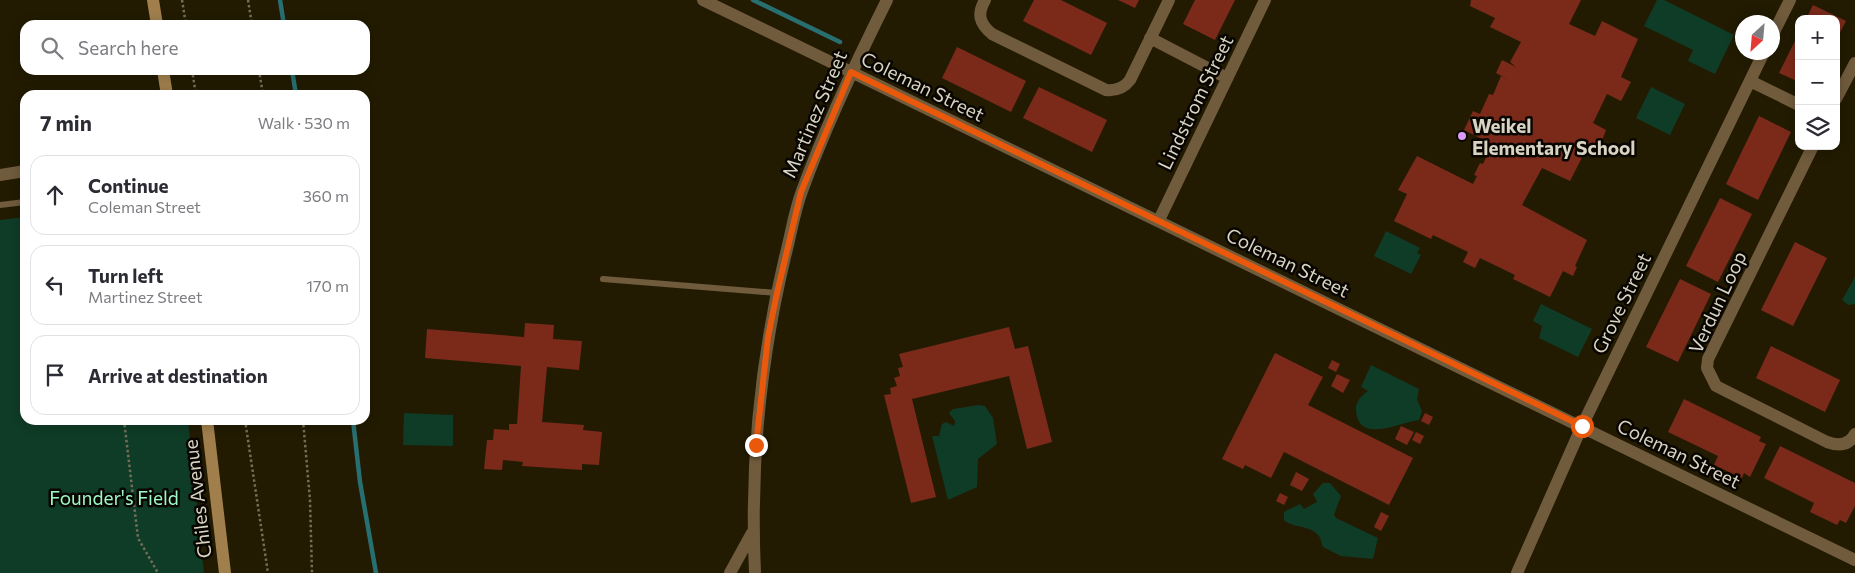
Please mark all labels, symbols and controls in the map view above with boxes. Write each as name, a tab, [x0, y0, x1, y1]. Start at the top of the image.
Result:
north arrow	[1735, 15, 1780, 60]
map controls	[1795, 15, 1840, 150]
button: +	[1795, 15, 1840, 60]
search box	[20, 20, 370, 75]
street label: Lindstrom Street	[1153, 31, 1238, 173]
icon: search	[38, 34, 66, 62]
text: Search here	[78, 36, 178, 59]
street label: Coleman Street	[858, 46, 988, 126]
street label: Martinez Street	[777, 47, 851, 181]
button: −	[1795, 60, 1840, 105]
button: layers	[1795, 105, 1840, 150]
text: 7 min	[40, 110, 92, 135]
text: Walk · 530 m	[258, 113, 350, 132]
place label: Weikel Elementary School	[1472, 114, 1636, 159]
marker: Weikel Elementary School	[1456, 130, 1468, 142]
text: Continue	[88, 174, 168, 197]
icon: ahead	[41, 181, 69, 209]
text: 360 m	[303, 186, 349, 205]
text: Coleman Street	[88, 197, 201, 216]
street label: Coleman Street	[1223, 222, 1353, 302]
street label: Verdun Loop	[1683, 247, 1751, 357]
street label: Grove Street	[1587, 249, 1655, 357]
text: Turn left	[88, 264, 163, 287]
icon: left	[41, 271, 69, 299]
text: 170 m	[306, 276, 349, 295]
text: Martinez Street	[88, 287, 202, 306]
icon: arrive	[41, 361, 69, 389]
text: Arrive at destination	[88, 364, 268, 387]
street label: Coleman Street	[1614, 413, 1744, 493]
route start	[1571, 415, 1594, 438]
route end	[745, 434, 768, 457]
street label: Chiles Avenue	[178, 438, 216, 560]
park label: Founder's Field	[49, 486, 179, 509]

